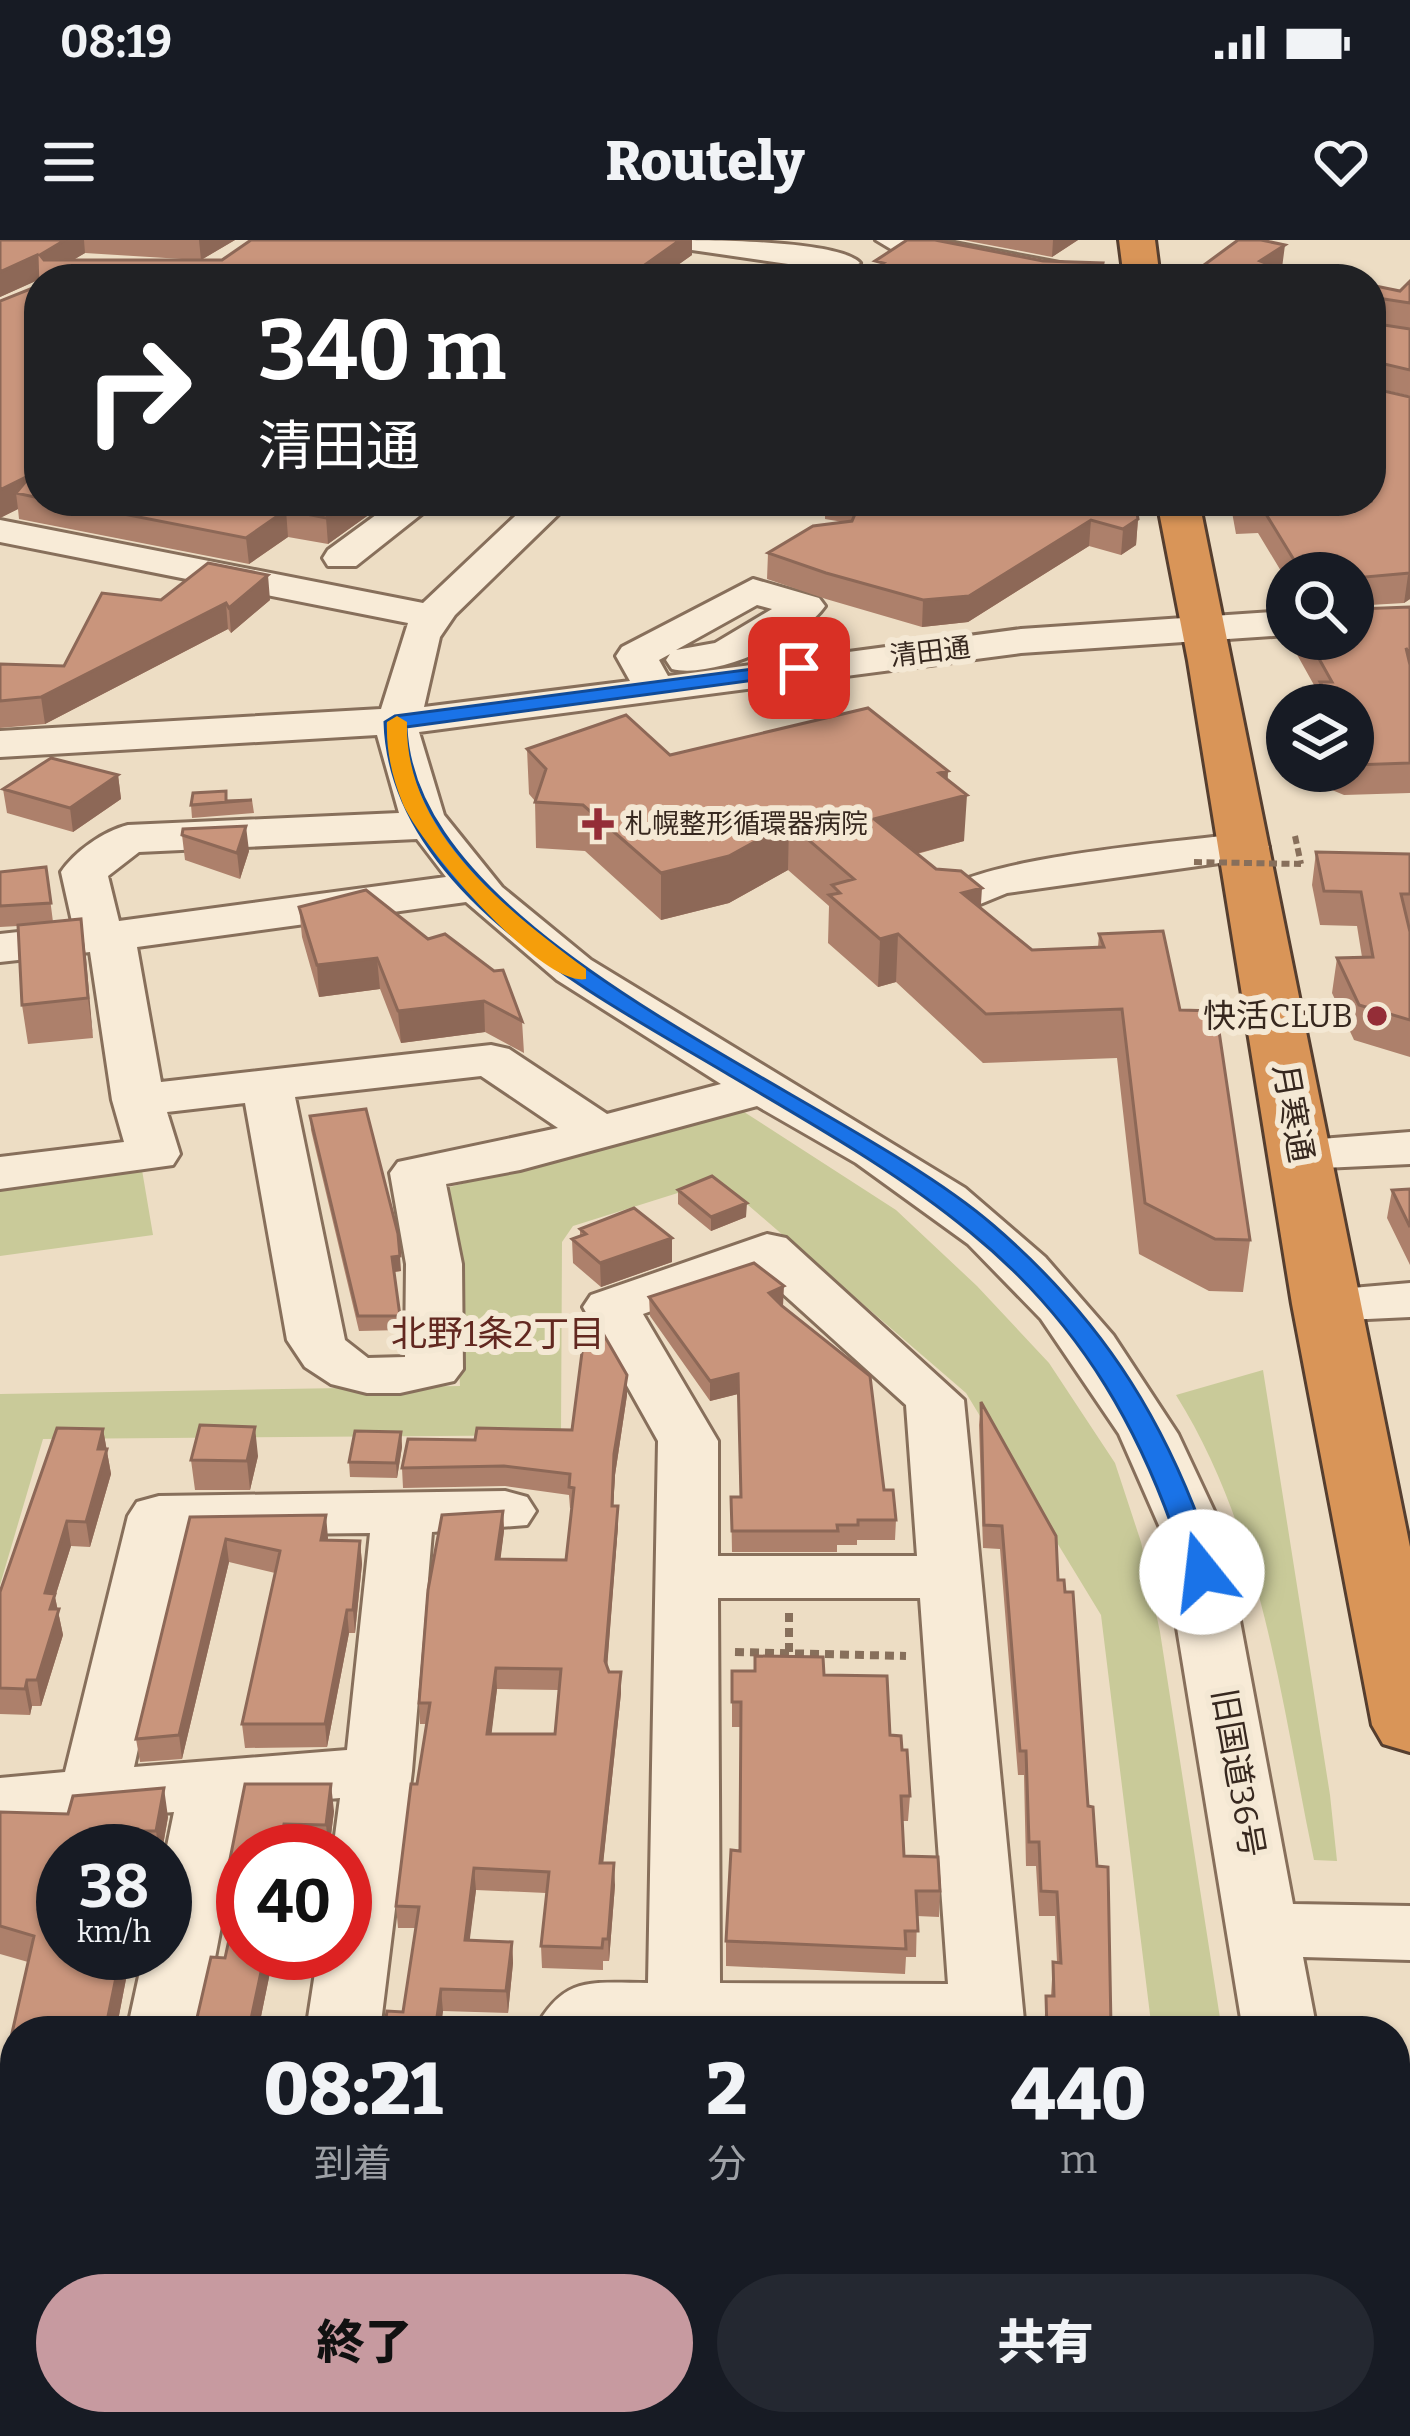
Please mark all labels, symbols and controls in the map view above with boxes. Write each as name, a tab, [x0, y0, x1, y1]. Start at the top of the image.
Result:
text: 08:19	[60, 15, 172, 69]
icon: menu	[36, 129, 102, 195]
icon: heart	[1308, 129, 1374, 195]
text: Routely	[605, 130, 805, 194]
text: 340 m	[258, 300, 506, 401]
icon: right	[60, 312, 216, 468]
text: 清田通	[258, 415, 420, 479]
map controls	[1266, 552, 1374, 792]
button: search	[1266, 552, 1374, 660]
pin	[748, 617, 850, 719]
street label: 清田通	[888, 631, 972, 673]
icon: arrive	[766, 635, 832, 701]
button: layers	[1266, 684, 1374, 792]
marker: 札幌整形循環器病院	[582, 808, 614, 840]
place label: 札幌整形循環器病院	[625, 808, 868, 840]
place label: 快活CLUB	[1203, 996, 1353, 1036]
marker: 快活CLUB	[1364, 1003, 1390, 1029]
street label: 月寒通	[1265, 1061, 1321, 1165]
district label: 北野1条2丁目	[391, 1312, 605, 1356]
position arrow	[1139, 1509, 1265, 1635]
street label: 旧国道36号	[1204, 1686, 1272, 1860]
speed limit sign: 40	[216, 1824, 372, 1980]
text: 38	[79, 1851, 149, 1923]
text: km/h	[77, 1914, 151, 1950]
text: 08:21	[263, 2047, 443, 2133]
text: 2	[706, 2047, 747, 2133]
text: 440	[1011, 2052, 1147, 2138]
text: m	[1060, 2137, 1097, 2183]
text: 到着	[314, 2141, 392, 2187]
text: 分	[707, 2141, 746, 2187]
button: 終了	[36, 2274, 693, 2412]
button: 共有	[717, 2274, 1374, 2412]

